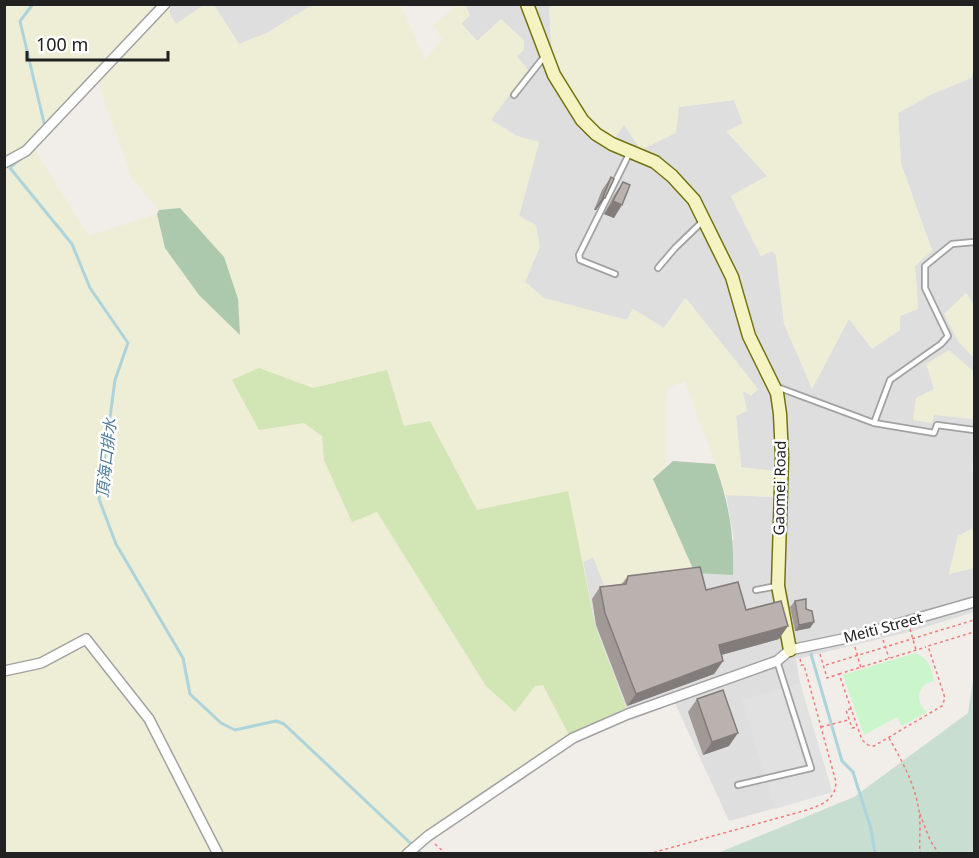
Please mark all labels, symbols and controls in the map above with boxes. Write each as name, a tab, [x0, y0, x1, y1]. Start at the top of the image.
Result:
scale bar	[27, 24, 168, 62]
text: 100 m	[36, 32, 88, 56]
water label: 頂海口排水	[91, 416, 121, 499]
street label: Gaomei Road	[768, 440, 790, 536]
street label: Meiti Street	[841, 607, 925, 647]

